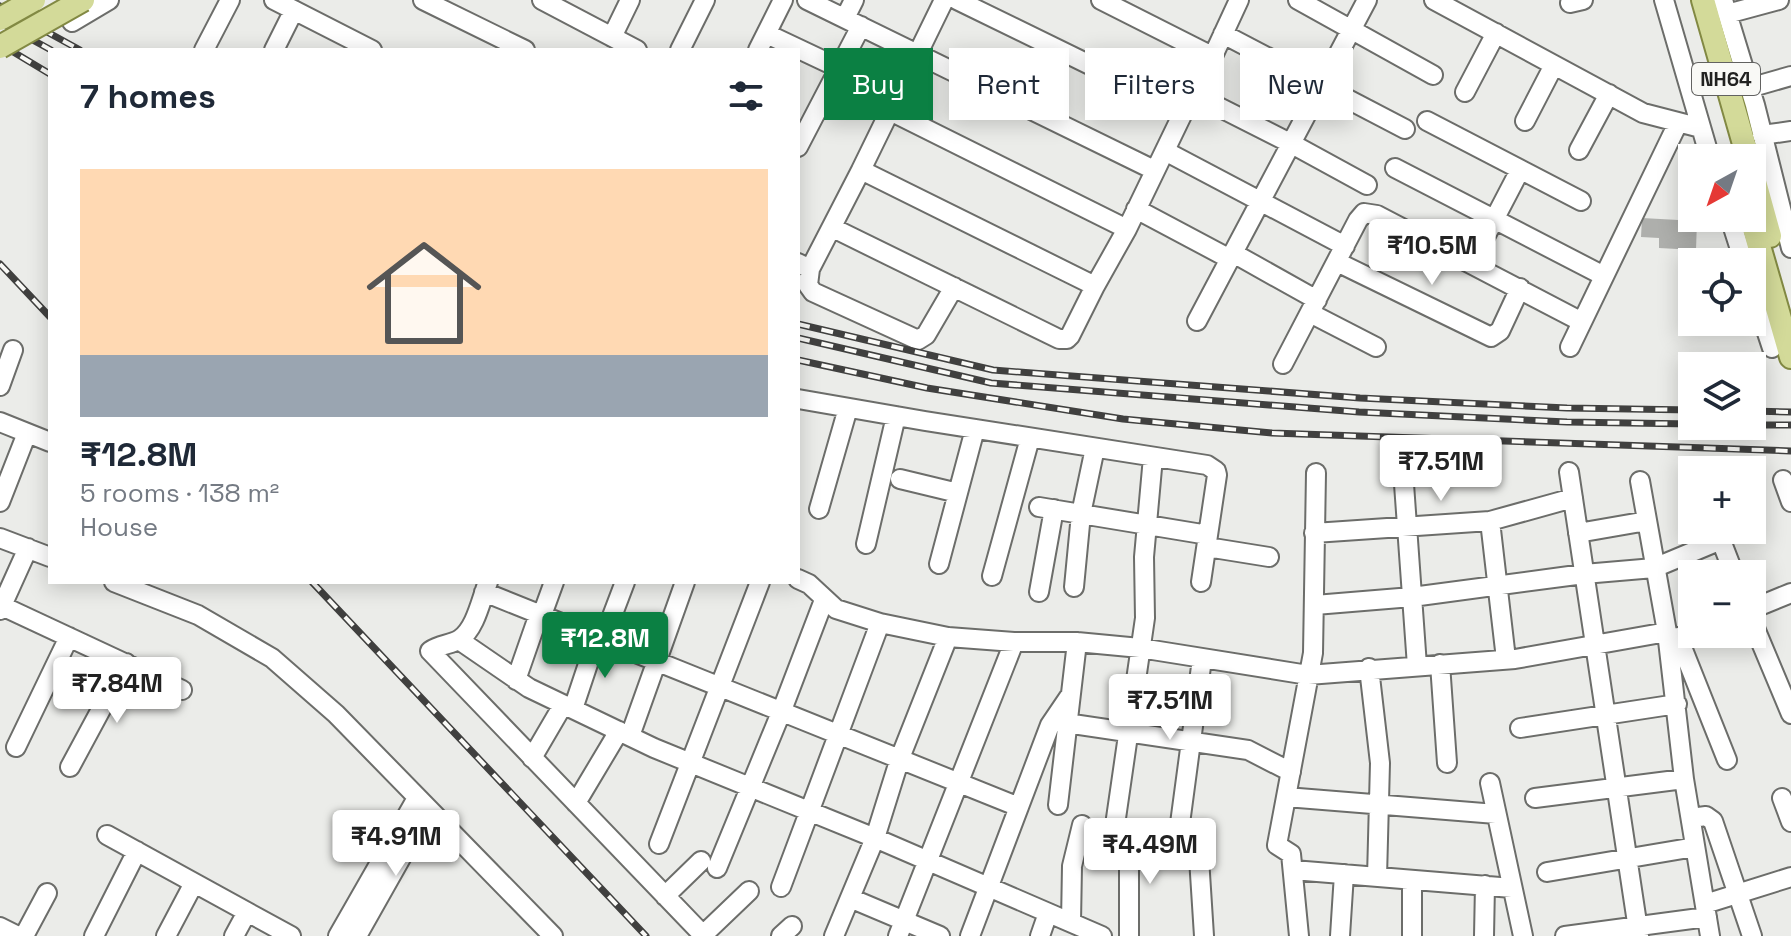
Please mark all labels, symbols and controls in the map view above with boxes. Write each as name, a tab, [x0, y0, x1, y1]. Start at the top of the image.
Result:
chip: Buy	[824, 48, 933, 120]
chip: Rent	[949, 48, 1069, 120]
chip: Filters	[1085, 48, 1224, 120]
chip: New	[1240, 48, 1353, 120]
road number: NH64	[1692, 63, 1760, 95]
icon: filters	[724, 74, 768, 118]
text: 7 homes	[80, 75, 216, 118]
north arrow	[1678, 144, 1766, 232]
map controls	[1678, 144, 1766, 648]
pin: ₹10.5M	[1367, 219, 1497, 287]
icon: home	[352, 221, 496, 365]
text: ₹10.5M	[1387, 228, 1477, 262]
button: locate	[1678, 248, 1766, 336]
button: layers	[1678, 352, 1766, 440]
text: ₹12.8M	[80, 433, 197, 476]
pin: ₹7.51M	[1376, 435, 1506, 503]
text: ₹7.51M	[1398, 444, 1484, 478]
button: +	[1678, 456, 1766, 544]
text: 5 rooms · 138 m²	[80, 476, 279, 510]
text: House	[80, 510, 158, 544]
button: −	[1678, 560, 1766, 648]
pin: ₹12.8M	[540, 612, 670, 680]
text: ₹12.8M	[560, 621, 650, 655]
pin: ₹7.84M	[52, 657, 182, 725]
text: ₹7.84M	[71, 666, 163, 700]
pin: ₹7.51M	[1105, 674, 1235, 742]
text: ₹7.51M	[1127, 683, 1213, 717]
pin: ₹4.91M	[331, 810, 461, 878]
pin: ₹4.49M	[1085, 818, 1215, 886]
text: ₹4.91M	[350, 819, 442, 853]
text: ₹4.49M	[1102, 827, 1198, 861]

